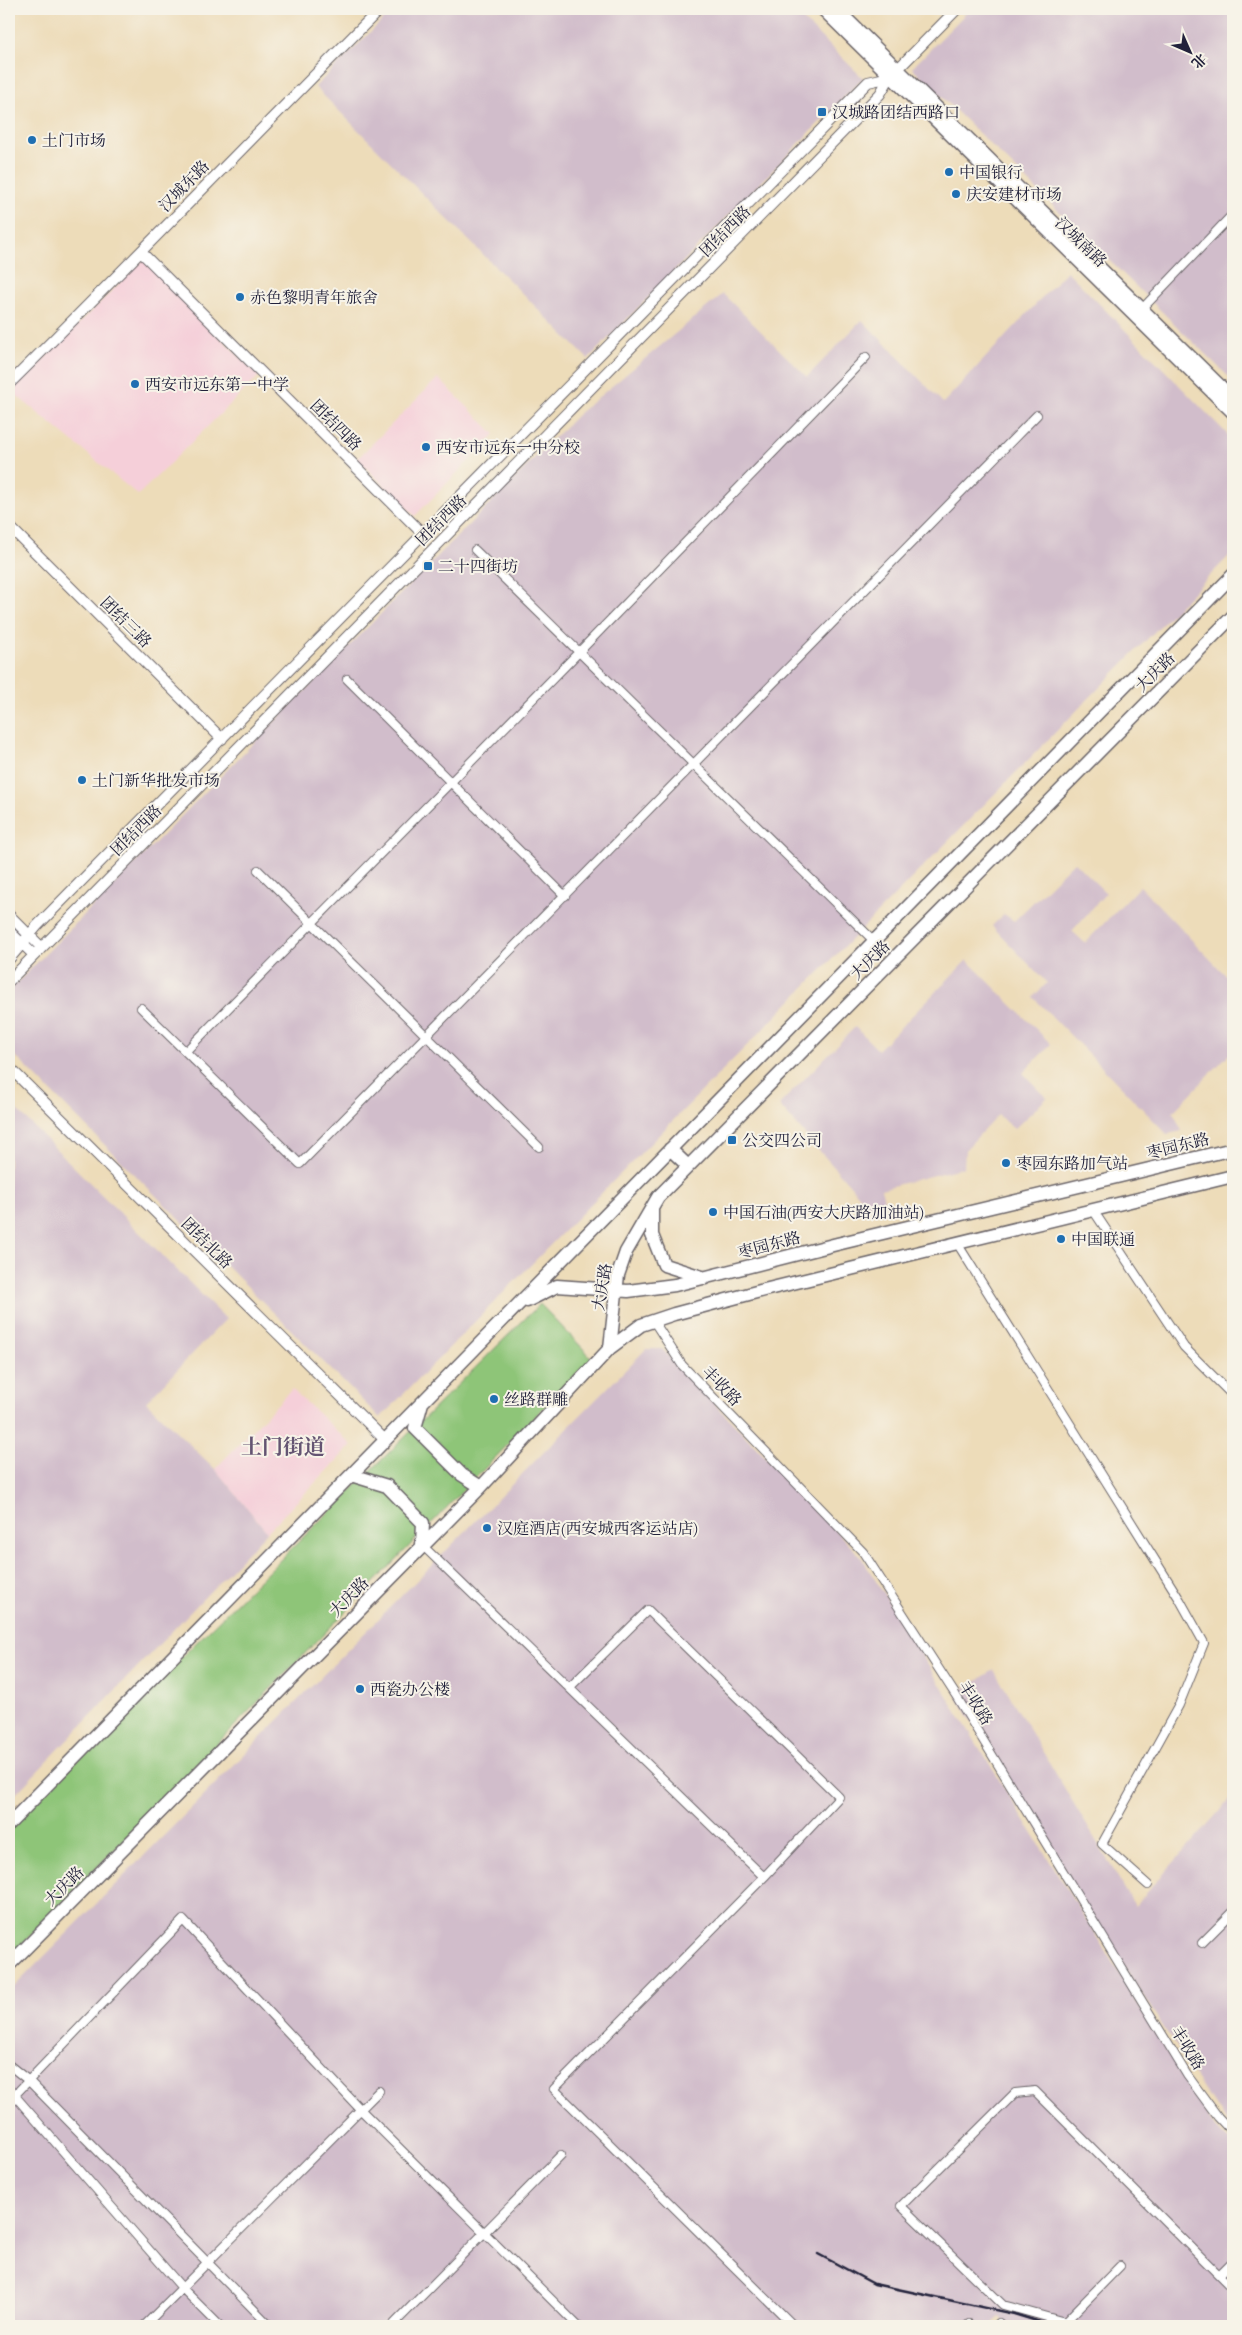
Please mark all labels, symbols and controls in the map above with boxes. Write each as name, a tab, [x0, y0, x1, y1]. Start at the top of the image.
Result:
north arrow	[1164, 28, 1214, 78]
text: 北	[1188, 50, 1210, 72]
place label: 汉城路团结西路口	[832, 103, 960, 122]
marker: 汉城路团结西路口	[816, 106, 828, 118]
place label: 土门市场	[42, 131, 106, 150]
marker: 土门市场	[26, 134, 38, 146]
street label: 汉城东路	[155, 156, 213, 216]
place label: 中国银行	[959, 163, 1023, 182]
marker: 中国银行	[943, 166, 955, 178]
place label: 庆安建材市场	[966, 185, 1062, 204]
marker: 庆安建材市场	[950, 188, 962, 200]
street label: 团结西路	[696, 202, 754, 260]
street label: 汉城南路	[1051, 213, 1111, 271]
place label: 赤色黎明青年旅舍	[250, 288, 378, 307]
marker: 赤色黎明青年旅舍	[234, 291, 246, 303]
place label: 西安市远东第一中学	[145, 375, 289, 394]
marker: 西安市远东第一中学	[129, 378, 141, 390]
street label: 团结四路	[307, 396, 365, 454]
place label: 西安市远东一中分校	[436, 438, 580, 457]
marker: 西安市远东一中分校	[420, 441, 432, 453]
street label: 团结西路	[412, 491, 470, 549]
place label: 二十四街坊	[438, 557, 518, 576]
marker: 二十四街坊	[422, 560, 434, 572]
street label: 团结三路	[97, 593, 155, 651]
street label: 大庆路	[1131, 648, 1179, 696]
place label: 土门新华批发市场	[92, 771, 220, 790]
marker: 土门新华批发市场	[76, 774, 88, 786]
street label: 团结西路	[107, 801, 165, 859]
street label: 大庆路	[846, 936, 894, 984]
street label: 枣园东路	[1145, 1129, 1211, 1163]
place label: 公交四公司	[742, 1131, 822, 1150]
marker: 公交四公司	[726, 1134, 738, 1146]
place label: 枣园东路加气站	[1016, 1154, 1128, 1173]
marker: 枣园东路加气站	[1000, 1157, 1012, 1169]
place label: 中国石油(西安大庆路加油站)	[723, 1203, 924, 1222]
marker: 中国石油(西安大庆路加油站)	[707, 1206, 719, 1218]
street label: 团结北路	[178, 1214, 236, 1272]
street label: 枣园东路	[736, 1228, 802, 1262]
place label: 中国联通	[1071, 1230, 1135, 1249]
marker: 中国联通	[1055, 1233, 1067, 1245]
street label: 大庆路	[588, 1262, 616, 1312]
street label: 丰收路	[698, 1362, 746, 1410]
place label: 丝路群雕	[504, 1390, 568, 1409]
marker: 丝路群雕	[488, 1393, 500, 1405]
district label: 土门街道	[241, 1435, 325, 1459]
place label: 汉庭酒店(西安城西客运站店)	[497, 1519, 698, 1538]
marker: 汉庭酒店(西安城西客运站店)	[481, 1522, 493, 1534]
street label: 大庆路	[325, 1573, 373, 1621]
street label: 丰收路	[955, 1678, 997, 1728]
place label: 西瓷办公楼	[370, 1680, 450, 1699]
marker: 西瓷办公楼	[354, 1683, 366, 1695]
street label: 大庆路	[40, 1862, 88, 1910]
street label: 丰收路	[1167, 2023, 1209, 2073]

